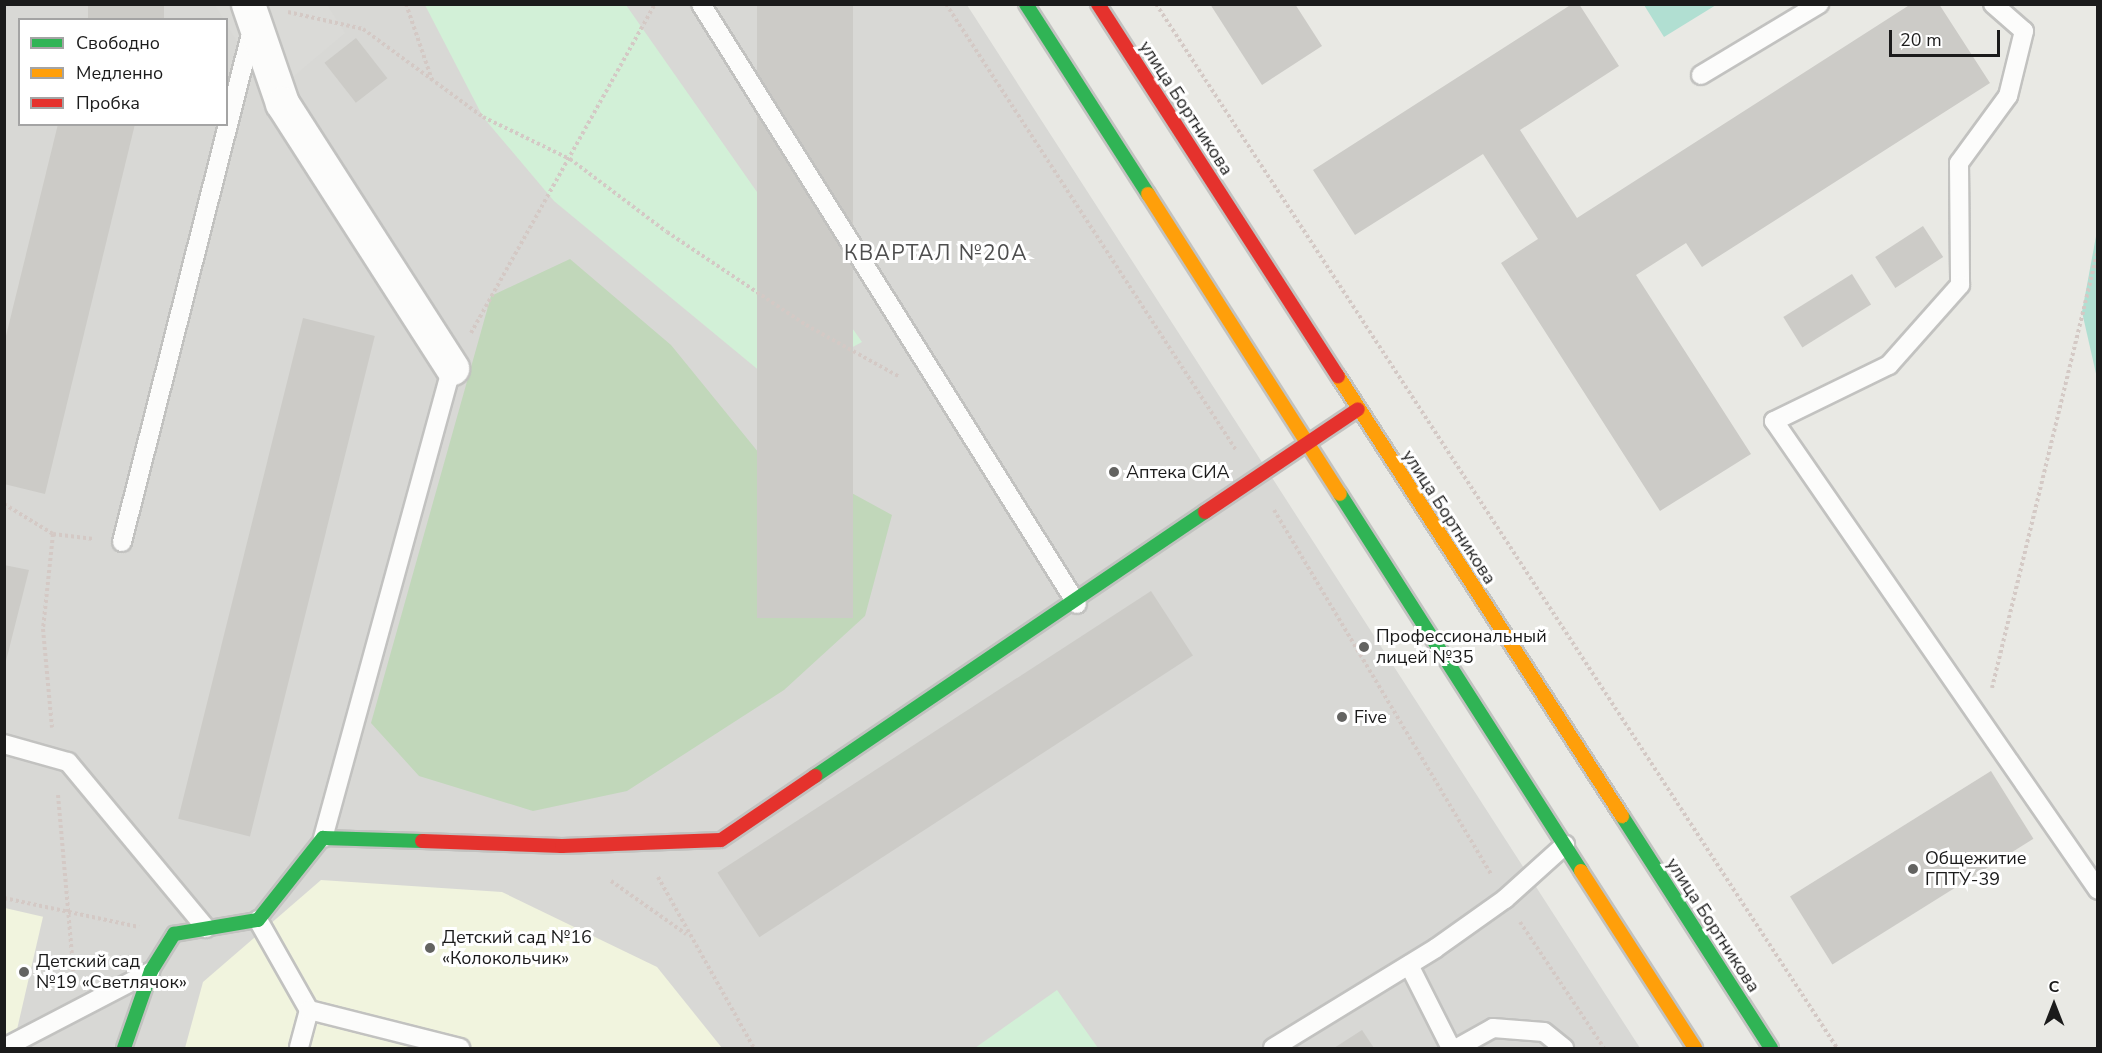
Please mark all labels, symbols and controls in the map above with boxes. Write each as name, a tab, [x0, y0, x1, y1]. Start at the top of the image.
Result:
legend	[18, 18, 228, 126]
scale bar	[1892, 18, 2003, 56]
text: 20 m	[1900, 28, 1942, 52]
text: Свободно	[76, 31, 160, 55]
street label: улица Бортникова	[1135, 37, 1237, 179]
text: Медленно	[76, 61, 163, 85]
text: Пробка	[76, 91, 140, 115]
district label: КВАРТАЛ №20А	[844, 240, 1028, 266]
street label: улица Бортникова	[1398, 446, 1500, 588]
place label: Аптека СИА	[1126, 461, 1230, 483]
marker: Аптека СИА	[1107, 465, 1121, 479]
place label: Профессиональный лицей №35	[1376, 626, 1547, 668]
marker: Профессиональный лицей №35	[1357, 640, 1371, 654]
place label: Five	[1354, 706, 1387, 728]
marker: Five	[1335, 710, 1349, 724]
place label: Общежитие ГПТУ-39	[1925, 848, 2026, 890]
street label: улица Бортникова	[1662, 854, 1764, 996]
marker: Общежитие ГПТУ-39	[1906, 862, 1920, 876]
place label: Детский сад №16 «Колокольчик»	[442, 927, 592, 970]
marker: Детский сад №16 «Колокольчик»	[423, 941, 437, 955]
place label: Детский сад №19 «Светлячок»	[36, 951, 187, 994]
marker: Детский сад №19 «Светлячок»	[17, 965, 31, 979]
north arrow	[2024, 975, 2084, 1035]
text: С	[2049, 976, 2059, 998]

